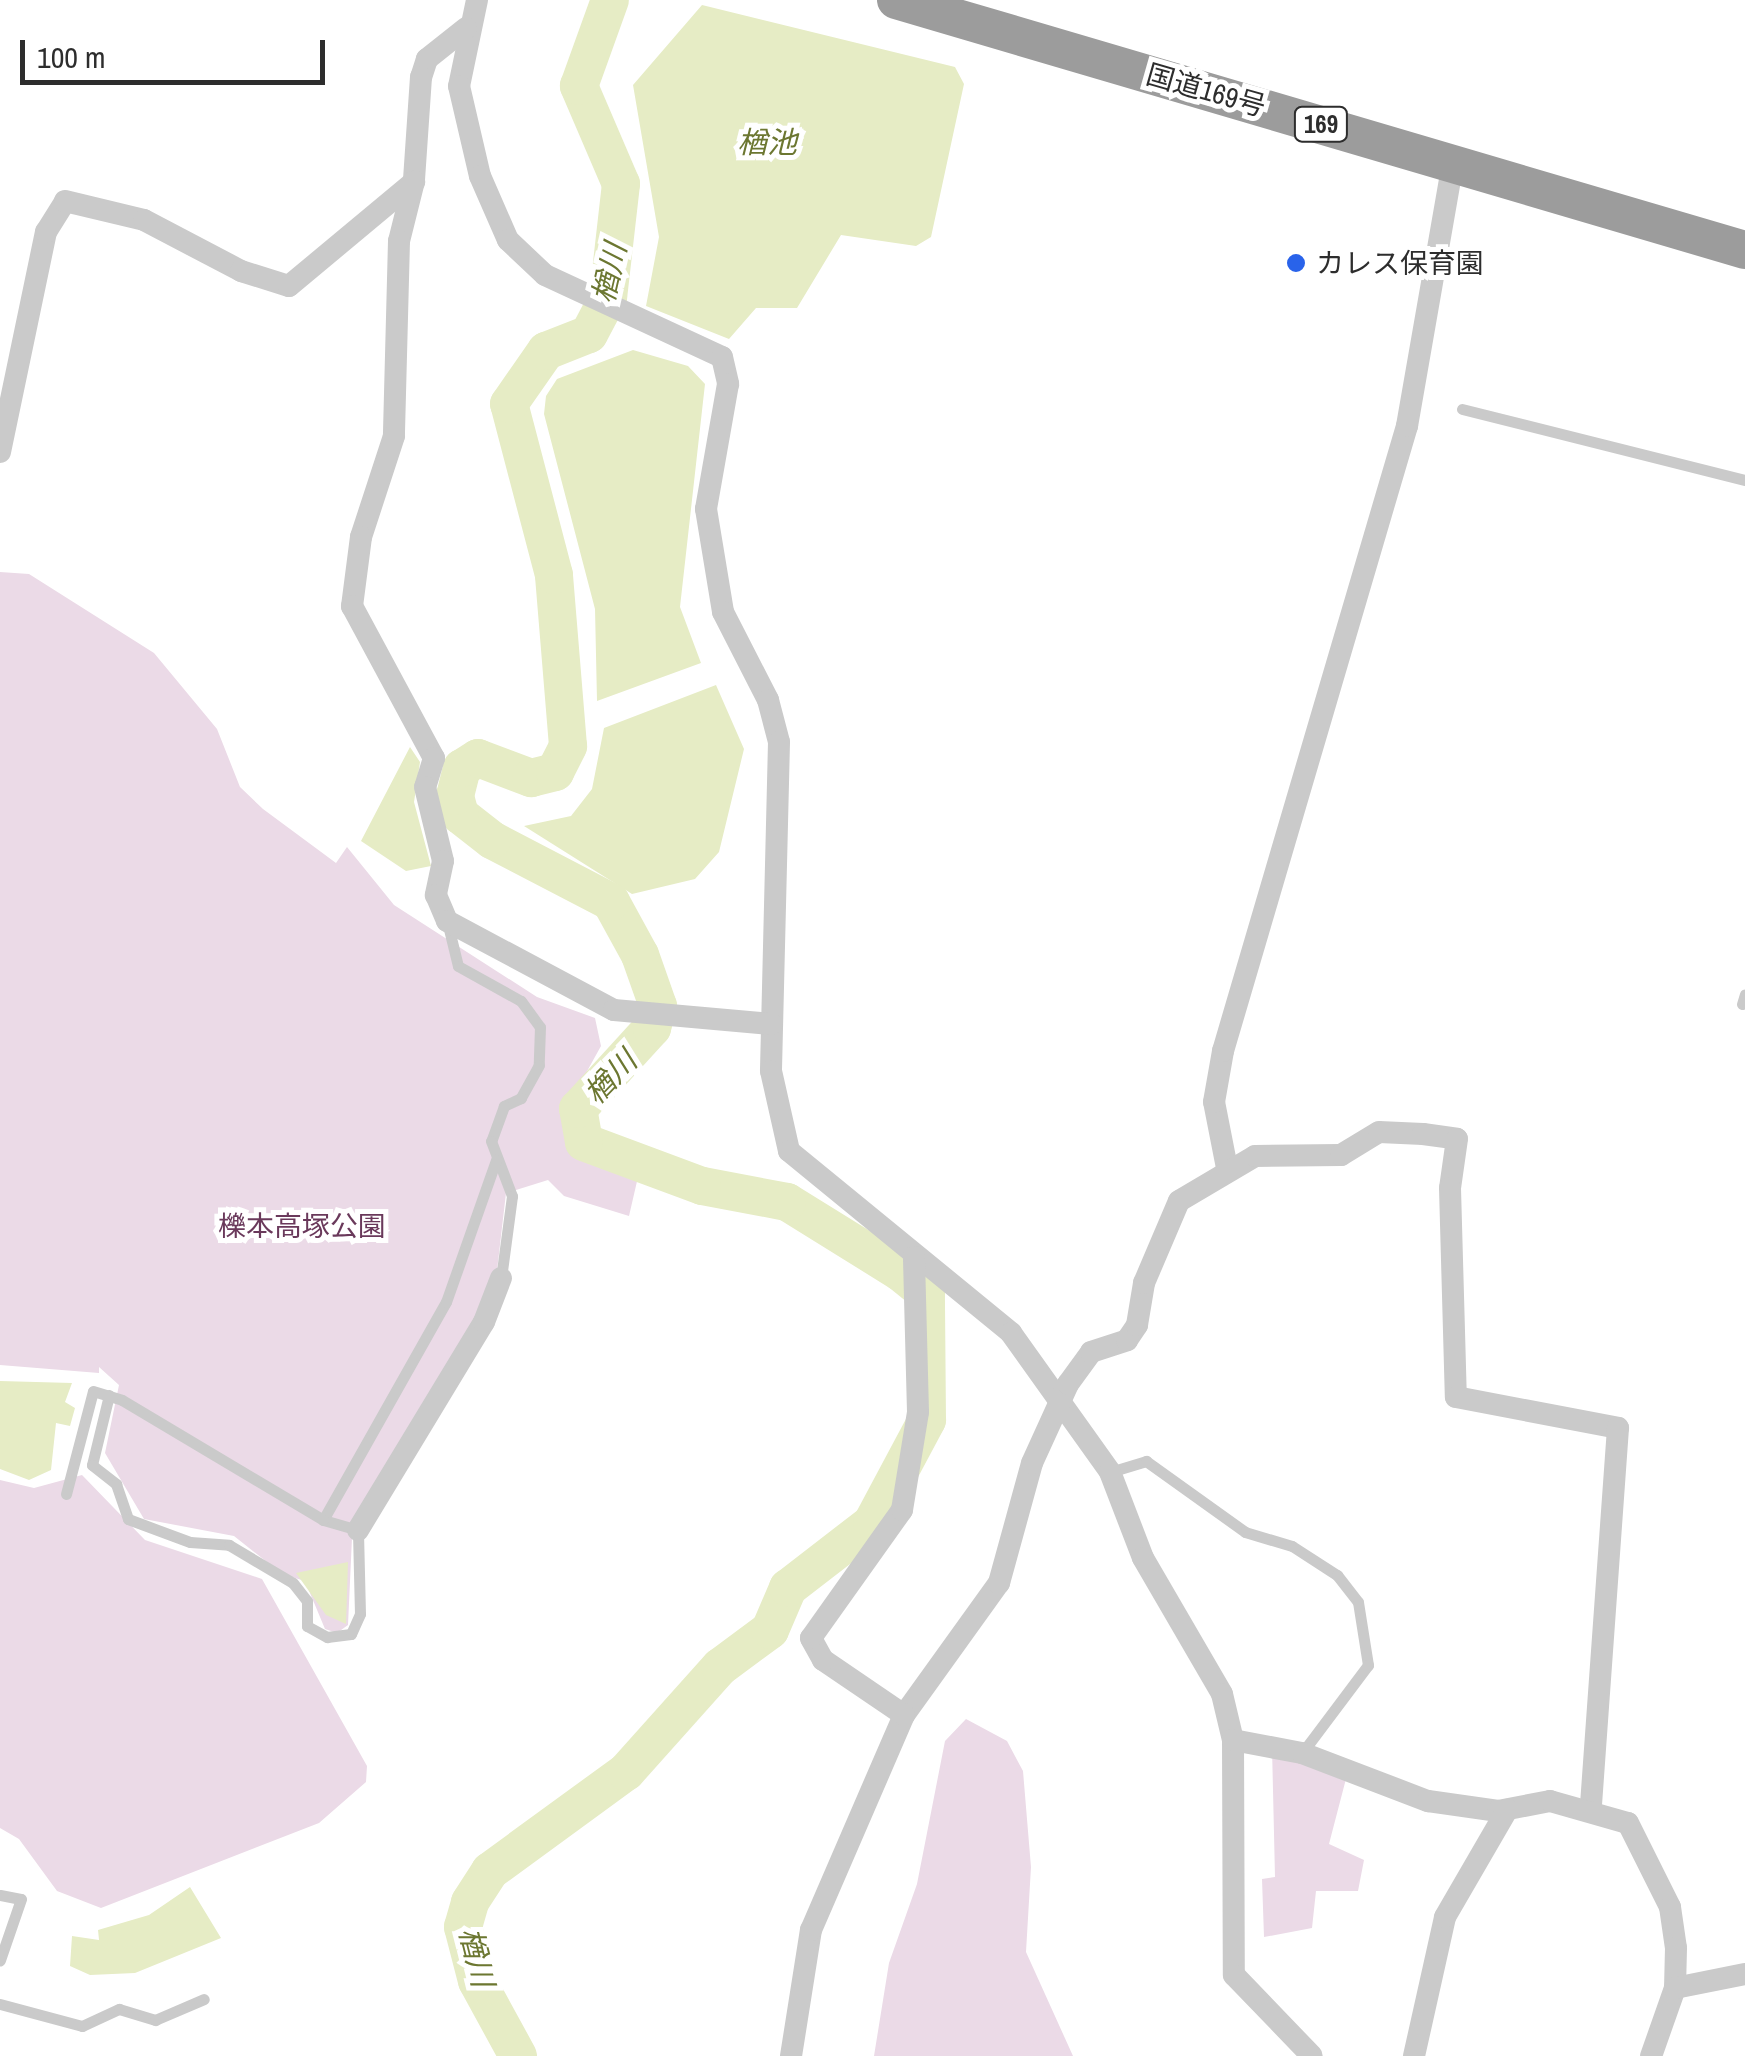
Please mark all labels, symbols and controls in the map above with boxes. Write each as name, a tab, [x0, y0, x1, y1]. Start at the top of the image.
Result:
scale bar	[25, 20, 330, 82]
text: 100 m	[37, 37, 105, 77]
street label: 国道169号	[1143, 57, 1269, 123]
road number: 169	[1294, 104, 1348, 144]
water label: 楢池	[737, 124, 797, 160]
water label: 楢川	[585, 240, 633, 306]
place label: カレス保育園	[1316, 246, 1484, 280]
marker: カレス保育園	[1285, 252, 1307, 274]
water label: 楢川	[576, 1043, 644, 1111]
park label: 櫟本高塚公園	[218, 1209, 386, 1243]
water label: 楢川	[452, 1924, 502, 1990]

